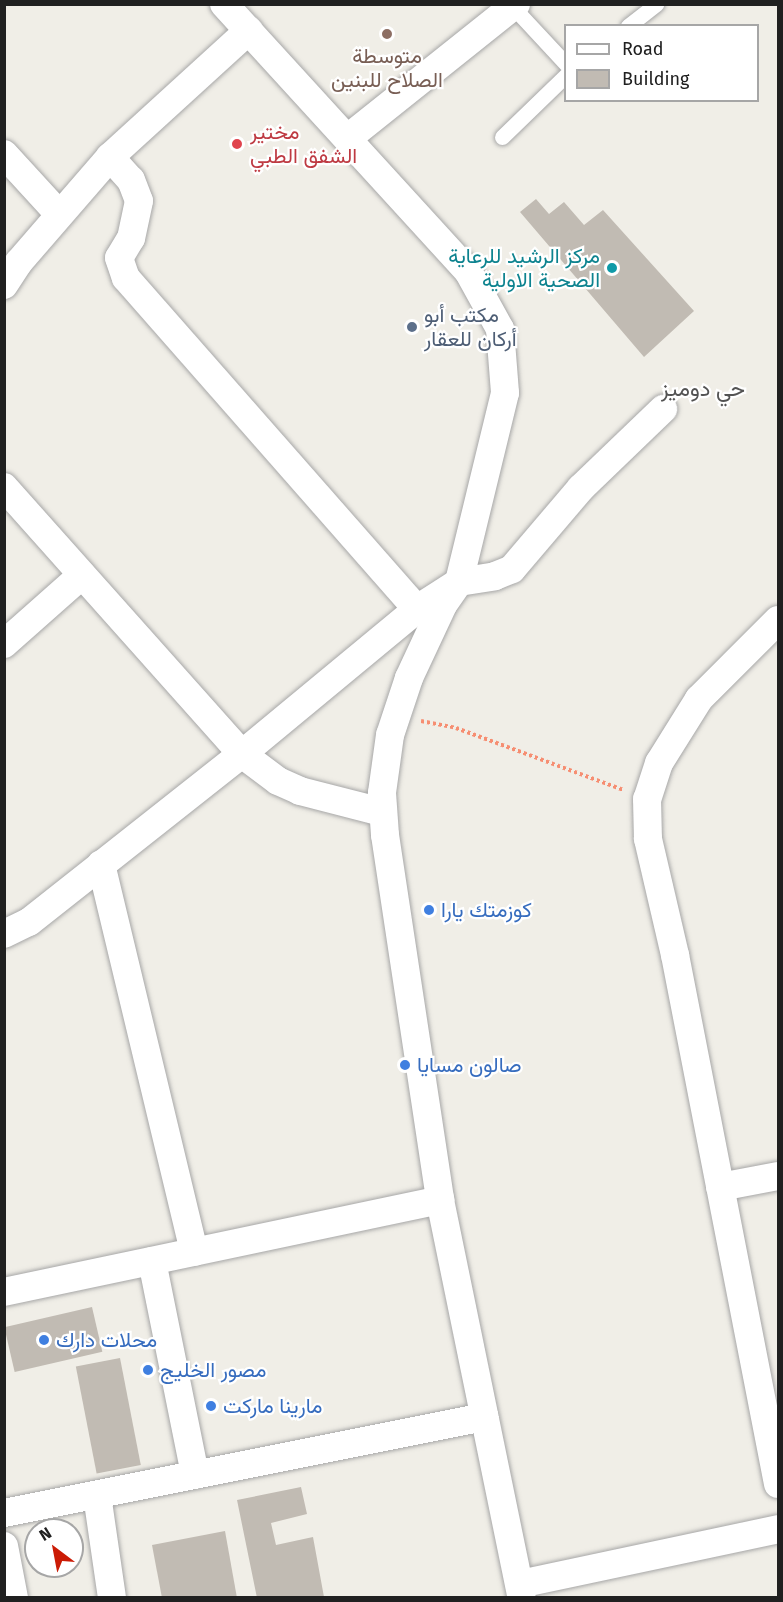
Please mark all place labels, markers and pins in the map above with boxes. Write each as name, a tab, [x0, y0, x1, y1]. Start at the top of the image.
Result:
marker: متوسطة الصلاح للبنين	[380, 27, 394, 41]
place label: متوسطة الصلاح للبنين	[331, 43, 443, 93]
place label: مختير الشفق الطبي	[250, 119, 357, 169]
marker: مختير الشفق الطبي	[228, 135, 246, 153]
place label: مركز الرشيد للرعاية الصحية الاولية	[448, 243, 600, 293]
marker: مركز الرشيد للرعاية الصحية الاولية	[605, 261, 619, 275]
place label: مكتب أبو أركان للعقار	[424, 302, 517, 352]
marker: مكتب أبو أركان للعقار	[405, 320, 419, 334]
place label: كوزمتك يارا	[441, 897, 532, 923]
marker: كوزمتك يارا	[422, 903, 436, 917]
place label: صالون مسايا	[417, 1052, 522, 1078]
marker: صالون مسايا	[398, 1058, 412, 1072]
place label: محلات دارك	[56, 1327, 157, 1353]
marker: محلات دارك	[37, 1333, 51, 1347]
place label: مصور الخليج	[160, 1357, 266, 1383]
marker: مصور الخليج	[141, 1363, 155, 1377]
place label: مارينا ماركت	[223, 1393, 322, 1419]
marker: مارينا ماركت	[204, 1399, 218, 1413]

